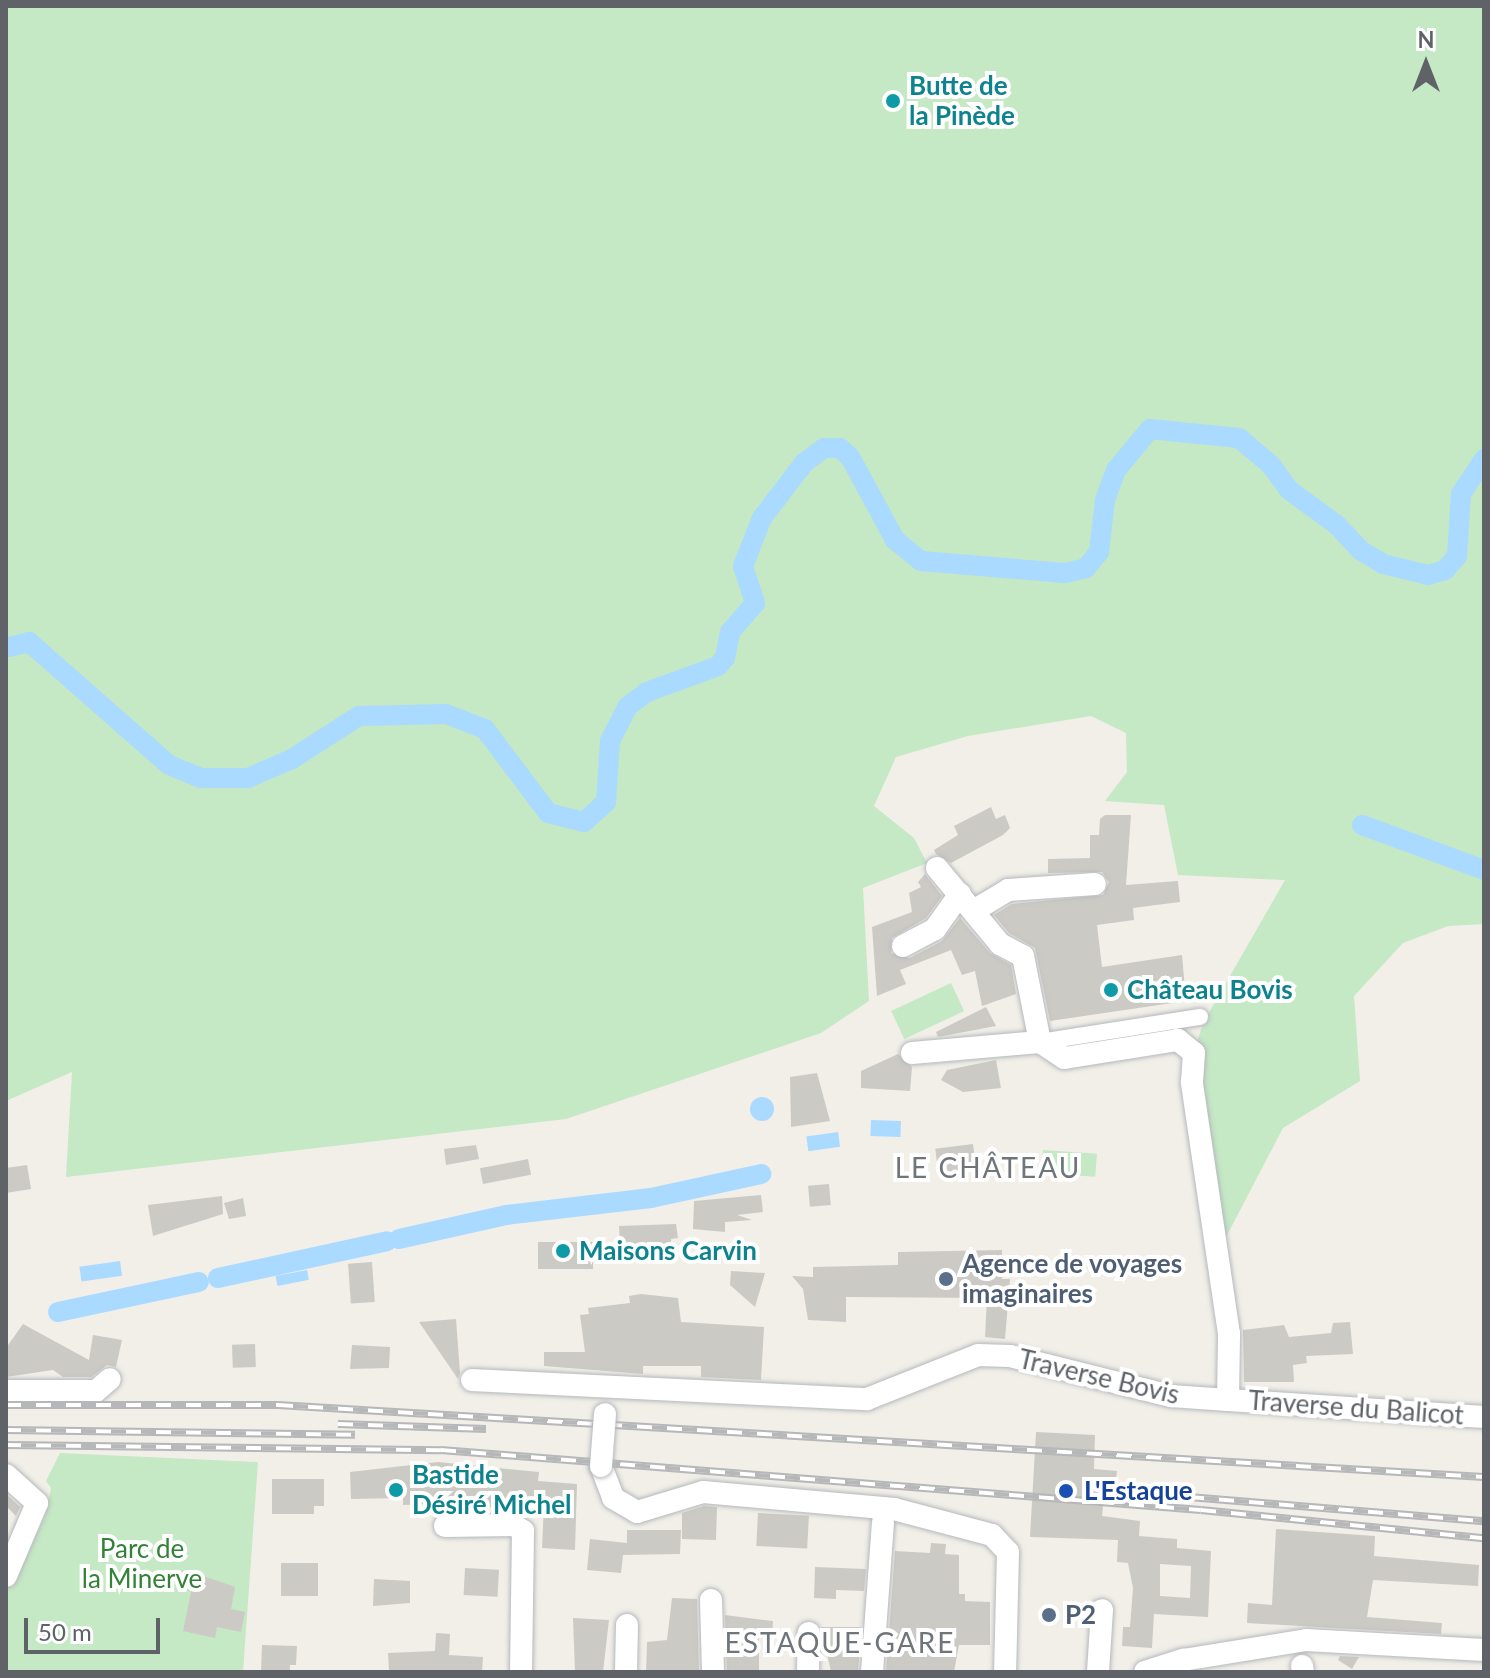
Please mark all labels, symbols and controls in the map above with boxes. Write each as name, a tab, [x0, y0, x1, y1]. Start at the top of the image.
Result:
north arrow	[1386, 24, 1466, 104]
text: N	[1418, 26, 1434, 53]
place label: Butte de la Pinède	[909, 70, 1015, 132]
marker: Butte de la Pinède	[884, 92, 902, 110]
place label: Château Bovis	[1127, 974, 1293, 1006]
marker: Château Bovis	[1102, 981, 1120, 999]
district label: LE CHÂTEAU	[895, 1150, 1081, 1184]
place label: Maisons Carvin	[579, 1235, 757, 1267]
marker: Maisons Carvin	[554, 1242, 572, 1260]
place label: Agence de voyages imaginaires	[962, 1248, 1183, 1310]
marker: Agence de voyages imaginaires	[937, 1270, 955, 1288]
street label: Traverse Bovis	[1016, 1343, 1182, 1411]
street label: Traverse du Balicot	[1247, 1385, 1465, 1431]
place label: Bastide Désiré Michel	[412, 1459, 572, 1520]
place label: L'Estaque	[1084, 1475, 1193, 1507]
marker: L'Estaque	[1055, 1480, 1077, 1502]
marker: Bastide Désiré Michel	[387, 1481, 405, 1499]
park label: Parc de la Minerve	[82, 1533, 202, 1594]
place label: P2	[1065, 1599, 1096, 1631]
scale bar	[28, 1602, 164, 1652]
marker: P2	[1040, 1606, 1058, 1624]
text: 50 m	[38, 1617, 92, 1646]
district label: ESTAQUE-GARE	[725, 1625, 955, 1659]

